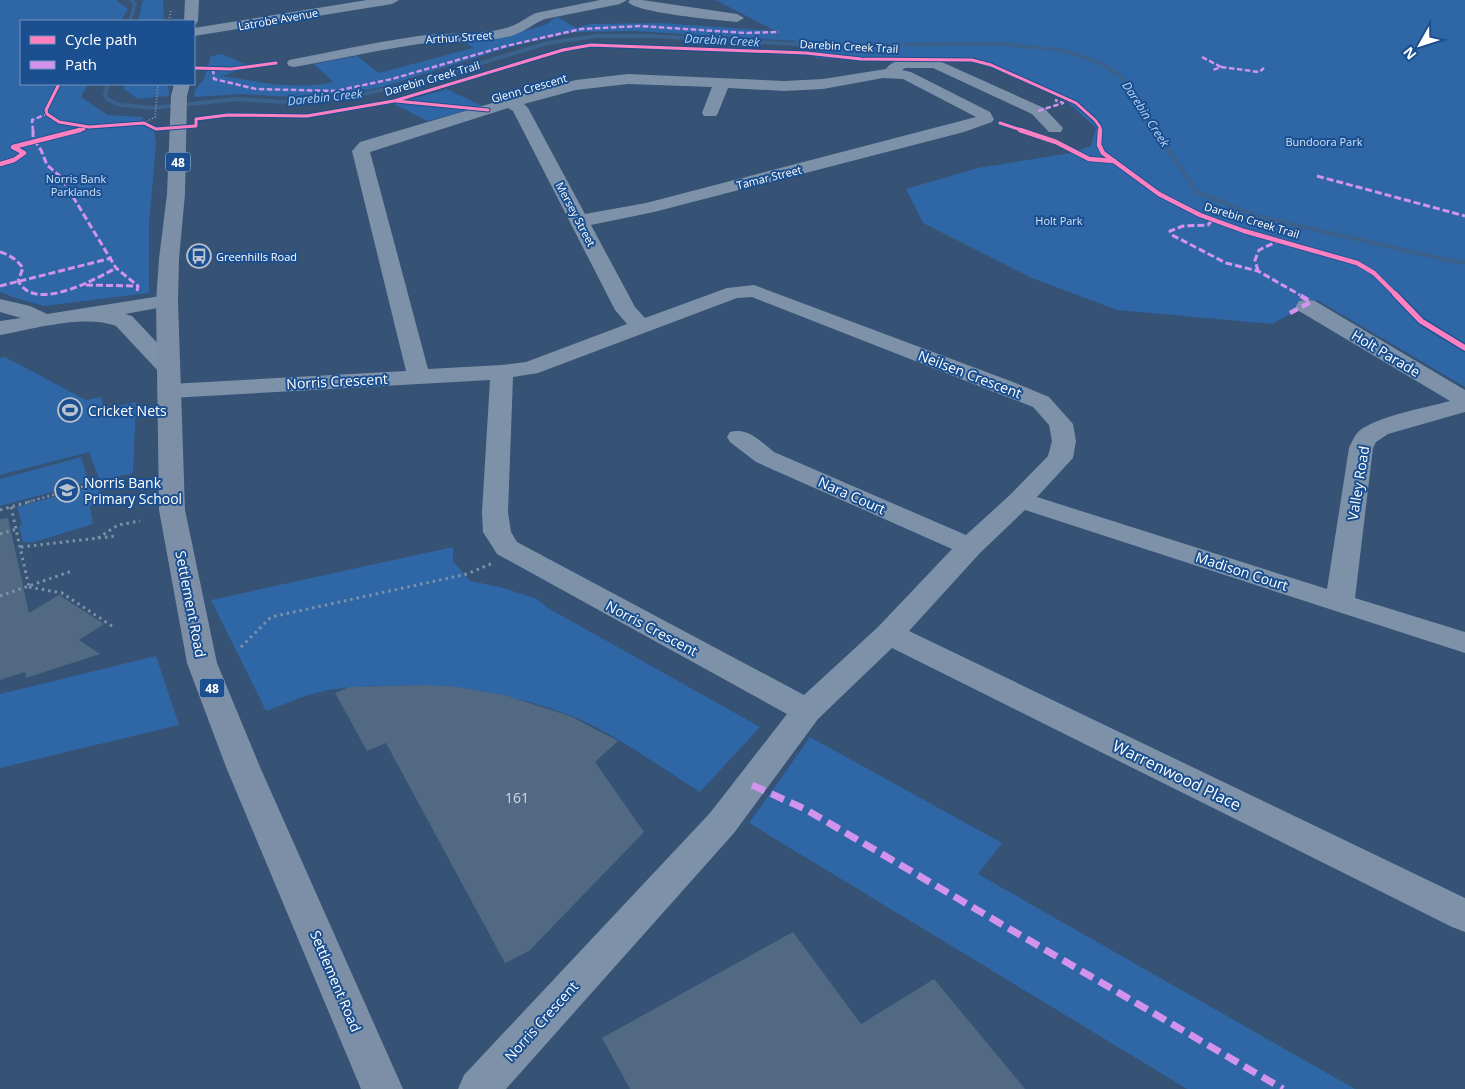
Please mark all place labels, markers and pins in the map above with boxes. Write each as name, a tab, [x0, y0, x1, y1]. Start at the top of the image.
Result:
bus stop icon: Greenhills Road	[186, 243, 212, 269]
place label: Greenhills Road	[216, 249, 297, 264]
sports icon: Cricket Nets	[57, 397, 83, 423]
place label: Cricket Nets	[88, 401, 167, 420]
place label: Norris Bank Primary School	[84, 473, 182, 508]
school or university icon: Norris Bank Primary School	[54, 477, 80, 503]

